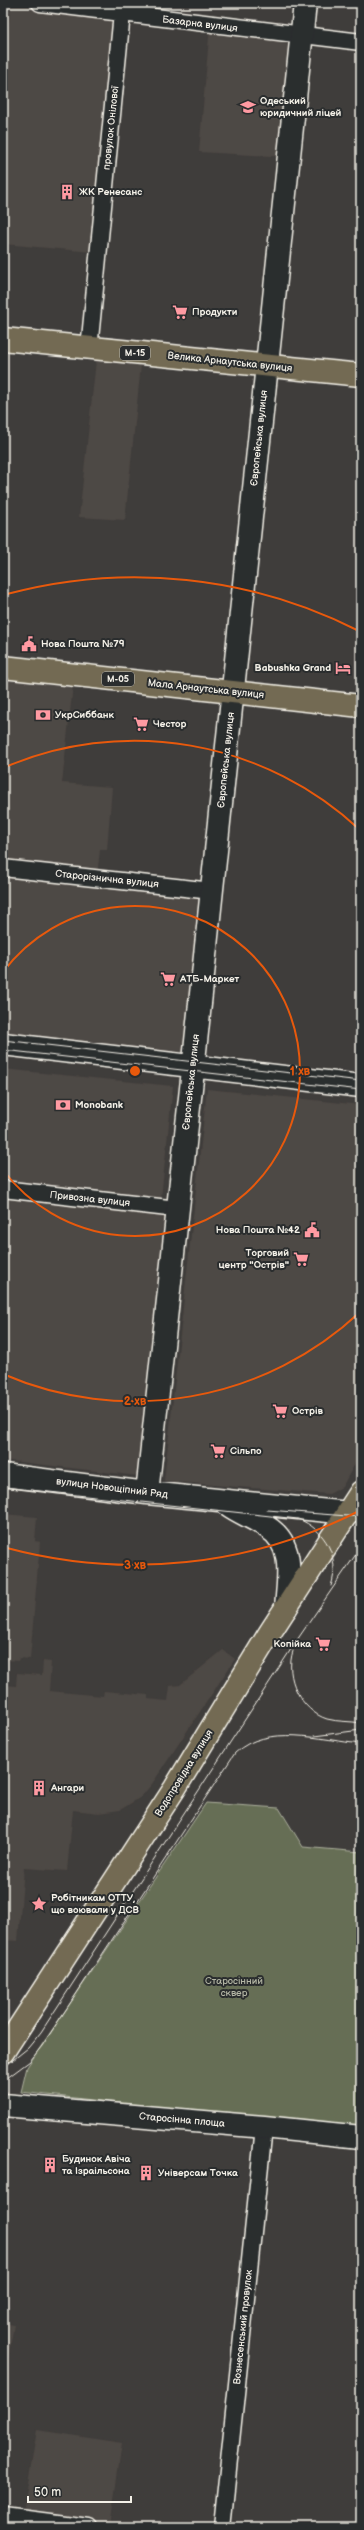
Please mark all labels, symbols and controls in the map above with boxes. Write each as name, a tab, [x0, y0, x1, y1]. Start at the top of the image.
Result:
street label: Базарна вулиця	[162, 13, 239, 35]
street label: провулок Онілової	[101, 85, 121, 171]
place label: Одеський юридичний ліцей	[260, 95, 342, 119]
school or university icon: Одеський юридичний ліцей	[239, 98, 257, 116]
building icon: ЖК Ренесанс	[58, 183, 76, 201]
place label: ЖК Ренесанс	[79, 186, 142, 198]
supermarket icon: Продукти	[171, 303, 189, 321]
place label: Продукти	[192, 306, 238, 318]
road number: М-15	[120, 346, 150, 360]
street label: Велика Арнаутська вулиця	[167, 349, 293, 375]
street label: Європейська вулиця	[248, 389, 270, 486]
public building icon: Нова Пошта №79	[20, 635, 38, 653]
place label: Нова Пошта №79	[41, 638, 125, 650]
hotel icon: Babushka Grand	[334, 659, 352, 677]
place label: Babushka Grand	[255, 662, 331, 674]
road number: М-05	[102, 672, 134, 686]
street label: Мала Арнаутська вулиця	[147, 677, 265, 701]
bank icon: УкрСиббанк	[34, 706, 52, 724]
place label: УкрСиббанк	[55, 709, 115, 721]
street label: Європейська вулиця	[215, 711, 237, 808]
supermarket icon: Честор	[132, 715, 150, 733]
place label: Честор	[153, 718, 186, 730]
street label: Старорізнична вулиця	[55, 868, 160, 890]
supermarket icon: АТБ-Маркет	[159, 970, 177, 988]
place label: АТБ-Маркет	[179, 973, 240, 985]
street label: Європейська вулиця	[180, 1033, 202, 1130]
centre of rings	[128, 1064, 142, 1078]
text: 1 хв	[290, 1064, 311, 1079]
bank icon: Monobank	[54, 1096, 72, 1114]
place label: Monobank	[75, 1099, 124, 1111]
street label: Привозна вулиця	[49, 1189, 131, 1209]
public building icon: Нова Пошта №42	[303, 1221, 321, 1239]
place label: Нова Пошта №42	[216, 1224, 300, 1236]
place label: Торговий центр "Острів"	[219, 1247, 289, 1271]
supermarket icon: Торговий центр "Острів"	[292, 1250, 310, 1268]
text: 2 хв	[124, 1394, 147, 1409]
supermarket icon: Острів	[271, 1402, 289, 1420]
place label: Острів	[292, 1405, 324, 1417]
supermarket icon: Сільпо	[209, 1442, 227, 1460]
place label: Сільпо	[230, 1445, 262, 1457]
street label: вулиця Новощіпний Ряд	[55, 1475, 169, 1501]
text: 3 хв	[124, 1558, 147, 1573]
supermarket icon: Копійка	[314, 1635, 332, 1653]
place label: Копійка	[274, 1638, 311, 1650]
street label: Водопровідна вулиця	[152, 1727, 216, 1819]
building icon: Ангари	[30, 1779, 48, 1797]
place label: Ангари	[50, 1782, 85, 1794]
place label: Робітникам ОТТУ, що воювали у ДСВ	[51, 1892, 139, 1916]
place icon: Робітникам ОТТУ, що воювали у ДСВ	[30, 1895, 48, 1913]
park label: Старосінний сквер	[205, 1975, 263, 1999]
street label: Старосінна площа	[139, 2110, 225, 2130]
place label: Будинок Авіча та Ізраільсона	[62, 2153, 131, 2177]
building icon: Будинок Авіча та Ізраільсона	[41, 2156, 59, 2174]
building icon: Універсам Точка	[137, 2164, 155, 2182]
place label: Універсам Точка	[158, 2167, 238, 2179]
street label: Вознесенський провулок	[231, 2268, 255, 2385]
scale bar	[28, 2478, 131, 2504]
text: 50 m	[34, 2485, 61, 2500]

